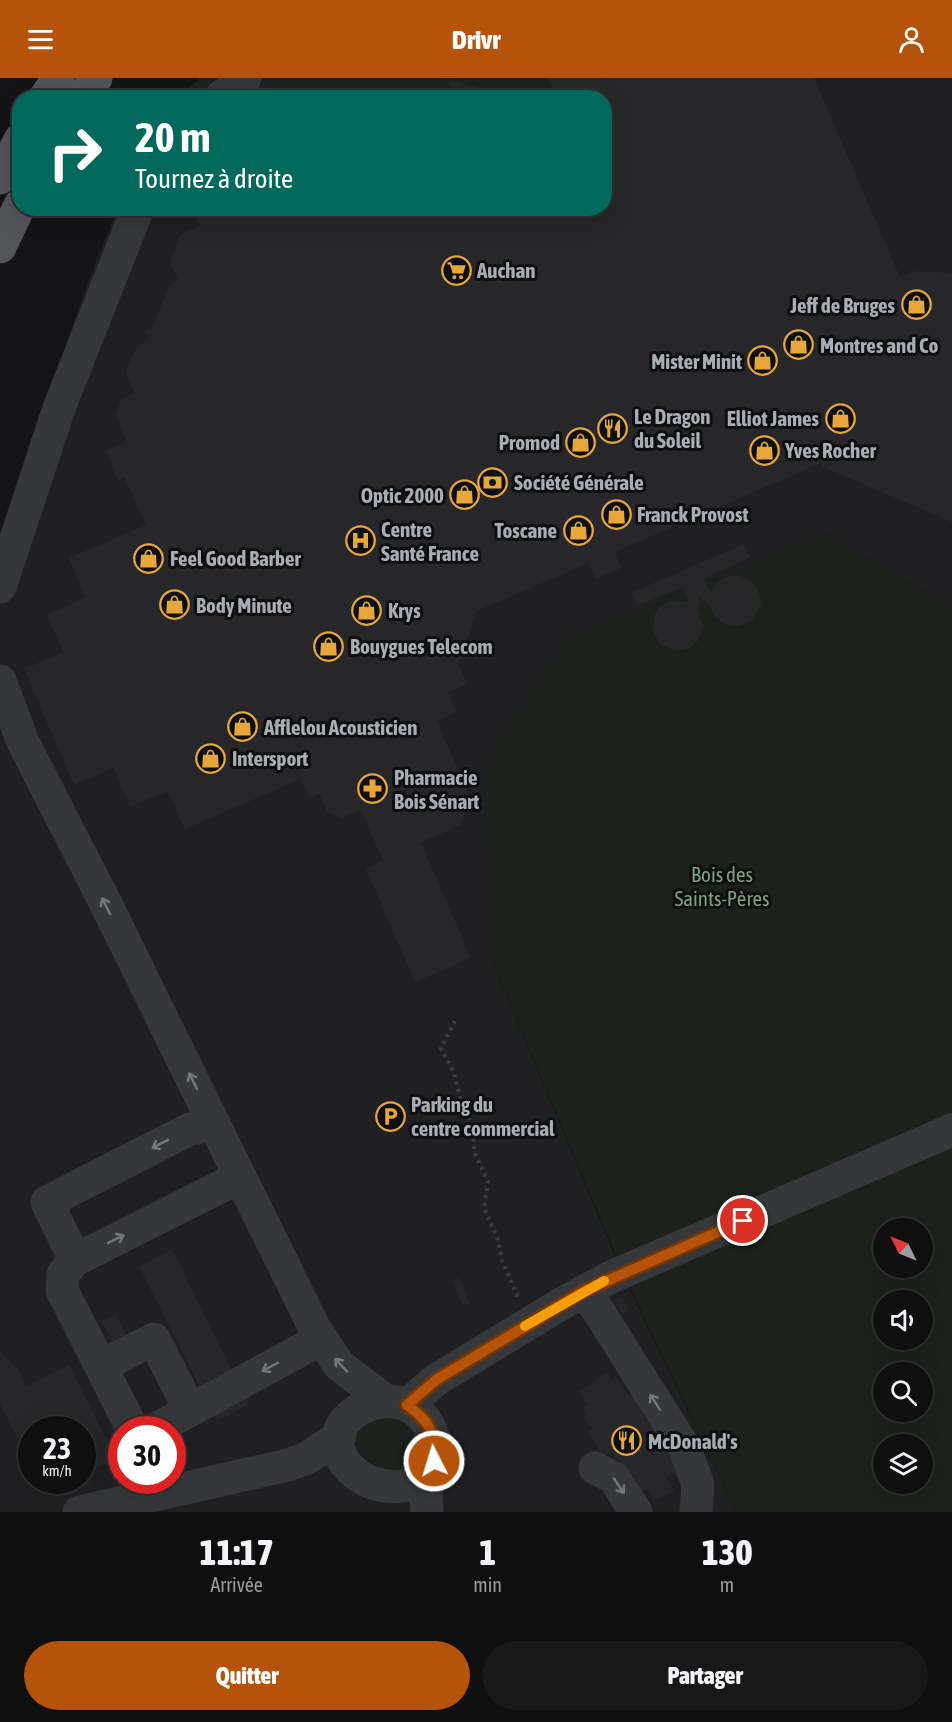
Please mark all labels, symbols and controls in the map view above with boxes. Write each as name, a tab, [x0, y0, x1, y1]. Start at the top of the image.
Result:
icon: menu	[24, 23, 57, 56]
icon: person	[895, 23, 928, 56]
text: Drivr	[452, 24, 500, 55]
text: 20 m	[135, 113, 210, 161]
icon: right	[36, 114, 114, 192]
text: Tournez à droite	[135, 163, 293, 194]
supermarket icon: Auchan	[440, 254, 472, 286]
place label: Auchan	[476, 258, 535, 282]
shop icon: Jeff de Bruges	[900, 289, 932, 321]
place label: Jeff de Bruges	[789, 293, 896, 317]
shop icon: Montres and Co	[783, 329, 815, 361]
place label: Montres and Co	[820, 333, 938, 357]
shop icon: Mister Minit	[747, 345, 779, 377]
place label: Mister Minit	[651, 349, 742, 373]
shop icon: Elliot James	[824, 402, 856, 434]
place label: Le Dragon du Soleil	[634, 404, 711, 452]
place label: Elliot James	[727, 406, 820, 430]
restaurant icon: Le Dragon du Soleil	[597, 412, 629, 444]
shop icon: Promod	[565, 426, 597, 458]
place label: Promod	[499, 430, 560, 454]
shop icon: Yves Rocher	[748, 434, 780, 466]
place label: Yves Rocher	[784, 438, 877, 462]
bank icon: Société Générale	[477, 466, 509, 498]
place label: Société Générale	[514, 470, 644, 494]
shop icon: Optic 2000	[449, 479, 481, 511]
place label: Optic 2000	[361, 483, 444, 507]
shop icon: Franck Provost	[600, 498, 632, 530]
place label: Franck Provost	[637, 502, 749, 526]
shop icon: Toscane	[562, 514, 594, 546]
place label: Centre Santé France	[381, 517, 479, 565]
place label: Toscane	[495, 518, 557, 542]
hospital icon: Centre Santé France	[344, 525, 376, 557]
shop icon: Feel Good Barber	[133, 542, 165, 574]
place label: Feel Good Barber	[170, 546, 302, 570]
shop icon: Body Minute	[159, 589, 191, 621]
place label: Body Minute	[196, 593, 292, 617]
shop icon: Krys	[351, 594, 383, 626]
place label: Krys	[388, 598, 421, 622]
shop icon: Bouygues Telecom	[313, 630, 345, 662]
place label: Bouygues Telecom	[350, 634, 493, 658]
shop icon: Afflelou Acousticien	[227, 711, 259, 743]
place label: Afflelou Acousticien	[263, 715, 418, 739]
shop icon: Intersport	[195, 742, 227, 774]
place label: Intersport	[232, 746, 308, 770]
place label: Pharmacie Bois Sénart	[394, 765, 479, 813]
pharmacy icon: Pharmacie Bois Sénart	[357, 773, 389, 805]
park label: Bois des Saints-Pères	[674, 862, 770, 910]
one-way arrow	[100, 897, 111, 915]
one-way arrow	[186, 1072, 198, 1090]
place label: Parking du centre commercial	[411, 1092, 555, 1140]
parking icon: Parking du centre commercial	[374, 1100, 406, 1132]
one-way arrow	[152, 1138, 169, 1150]
pin	[717, 1195, 768, 1246]
icon: arrive	[726, 1204, 759, 1237]
north arrow	[873, 1218, 933, 1278]
map controls	[873, 1218, 933, 1494]
one-way arrow	[107, 1233, 125, 1245]
button: sound	[873, 1290, 933, 1350]
one-way arrow	[334, 1357, 348, 1372]
one-way arrow	[262, 1361, 279, 1373]
button: search	[873, 1362, 933, 1422]
one-way arrow	[649, 1393, 662, 1410]
speed limit sign: 30	[108, 1416, 186, 1494]
restaurant icon: McDonald's	[611, 1425, 643, 1457]
position arrow	[402, 1429, 466, 1493]
place label: McDonald's	[648, 1429, 738, 1453]
text: 23	[43, 1431, 71, 1465]
button: layers	[873, 1434, 933, 1494]
text: km/h	[42, 1462, 72, 1479]
one-way arrow	[613, 1478, 625, 1494]
text: 11:17	[200, 1531, 274, 1573]
text: 1	[479, 1531, 496, 1573]
text: 130	[702, 1531, 752, 1573]
text: Arrivée	[211, 1573, 263, 1596]
text: min	[473, 1573, 502, 1596]
text: m	[720, 1573, 734, 1596]
button: Quitter	[24, 1641, 470, 1710]
button: Partager	[482, 1641, 928, 1710]

